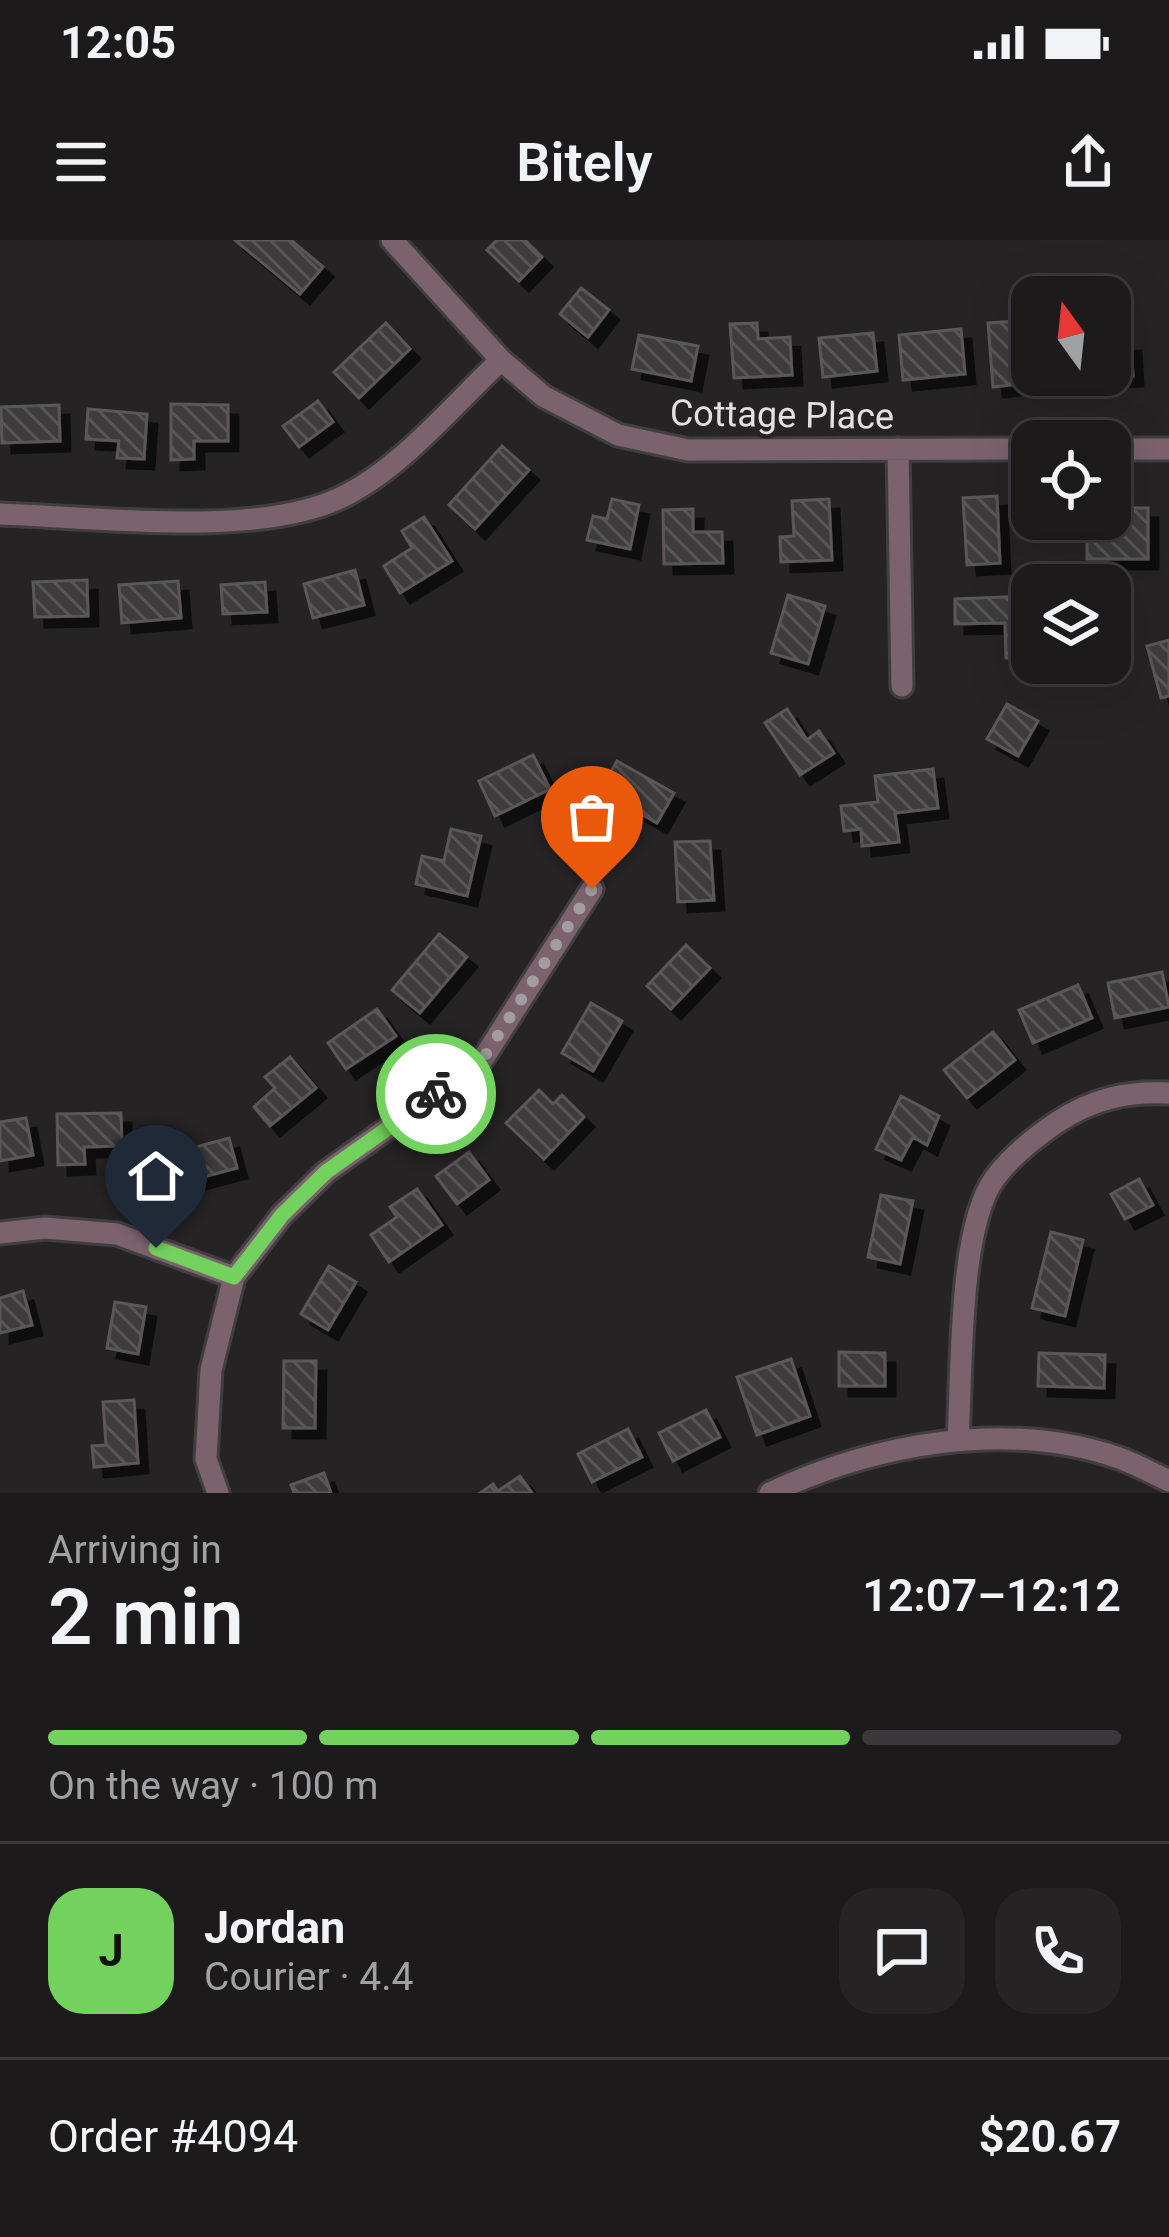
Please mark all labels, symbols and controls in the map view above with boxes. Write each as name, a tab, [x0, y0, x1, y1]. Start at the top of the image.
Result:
text: 12:05	[60, 16, 176, 69]
icon: menu	[48, 129, 114, 195]
icon: share	[1055, 129, 1121, 195]
text: Bitely	[516, 131, 653, 194]
north arrow	[1011, 276, 1131, 396]
map controls	[1011, 276, 1131, 684]
street label: Cottage Place	[669, 392, 894, 438]
button: locate	[1011, 420, 1131, 540]
button: layers	[1011, 564, 1131, 684]
pin	[541, 766, 643, 889]
icon: bag	[559, 784, 625, 850]
courier	[376, 1034, 496, 1154]
icon: bike	[403, 1061, 469, 1127]
pin	[105, 1125, 207, 1248]
icon: home	[123, 1143, 189, 1209]
text: Arriving in	[48, 1527, 222, 1573]
text: 12:07–12:12	[862, 1569, 1121, 1622]
text: 2 min	[48, 1572, 244, 1663]
text: On the way · 100 m	[48, 1763, 379, 1809]
button: chat	[839, 1888, 965, 2014]
button: phone	[995, 1888, 1121, 2014]
text: Jordan	[204, 1901, 345, 1954]
text: J	[98, 1924, 124, 1977]
text: Courier · 4.4	[204, 1954, 413, 2000]
text: Order #4094	[48, 2110, 298, 2163]
text: $20.67	[979, 2110, 1121, 2163]

